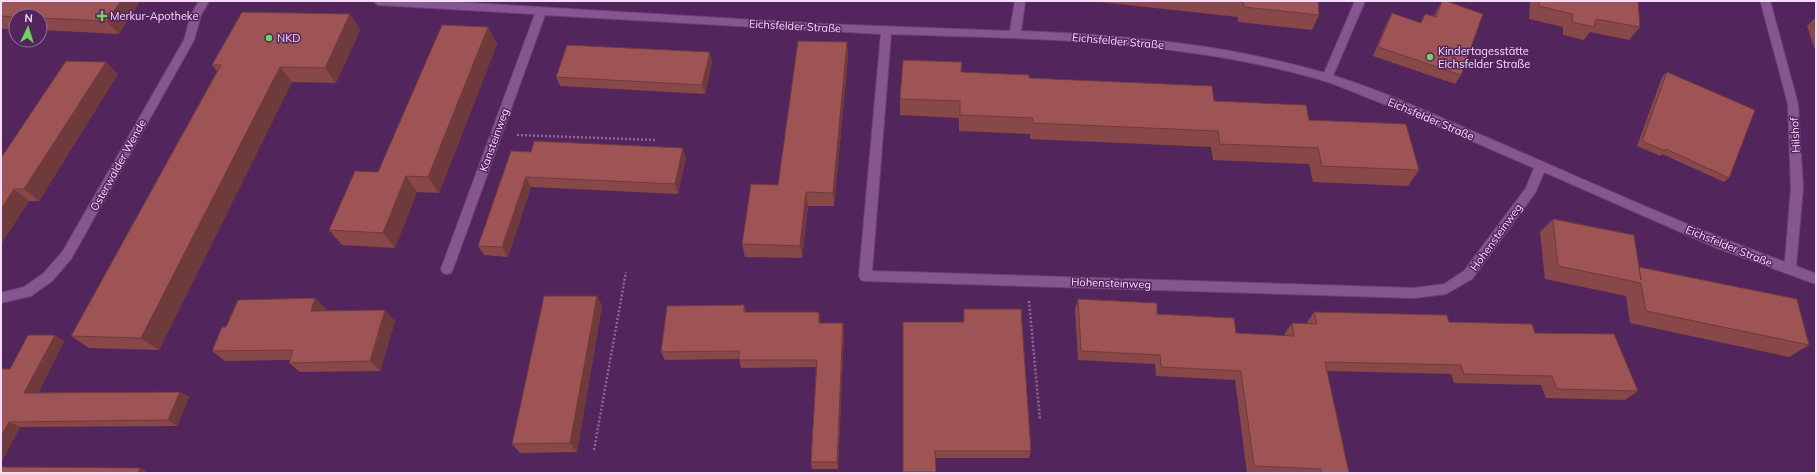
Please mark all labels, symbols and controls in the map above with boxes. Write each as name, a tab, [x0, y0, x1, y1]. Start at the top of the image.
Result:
north arrow	[8, 8, 48, 48]
place label: Merkur-Apotheke	[110, 9, 198, 23]
text: N	[24, 11, 33, 25]
marker: Merkur-Apotheke	[97, 11, 107, 21]
street label: Eichsfelder Straße	[749, 17, 841, 35]
street label: Eichsfelder Straße	[1071, 30, 1165, 52]
place label: NKD	[277, 31, 300, 45]
marker: NKD	[264, 33, 274, 43]
place label: Kindertagesstätte Eichsfelder Straße	[1438, 44, 1530, 71]
marker: Kindertagesstätte Eichsfelder Straße	[1425, 52, 1435, 62]
street label: Eichsfelder Straße	[1386, 95, 1476, 143]
street label: Kansteinweg	[476, 106, 512, 174]
street label: Osterwalder Wende	[87, 117, 149, 213]
street label: Hilshof	[1787, 117, 1803, 153]
street label: Hohensteinweg	[1467, 201, 1525, 273]
street label: Eichsfelder Straße	[1684, 222, 1774, 270]
street label: Hohensteinweg	[1071, 275, 1151, 291]

